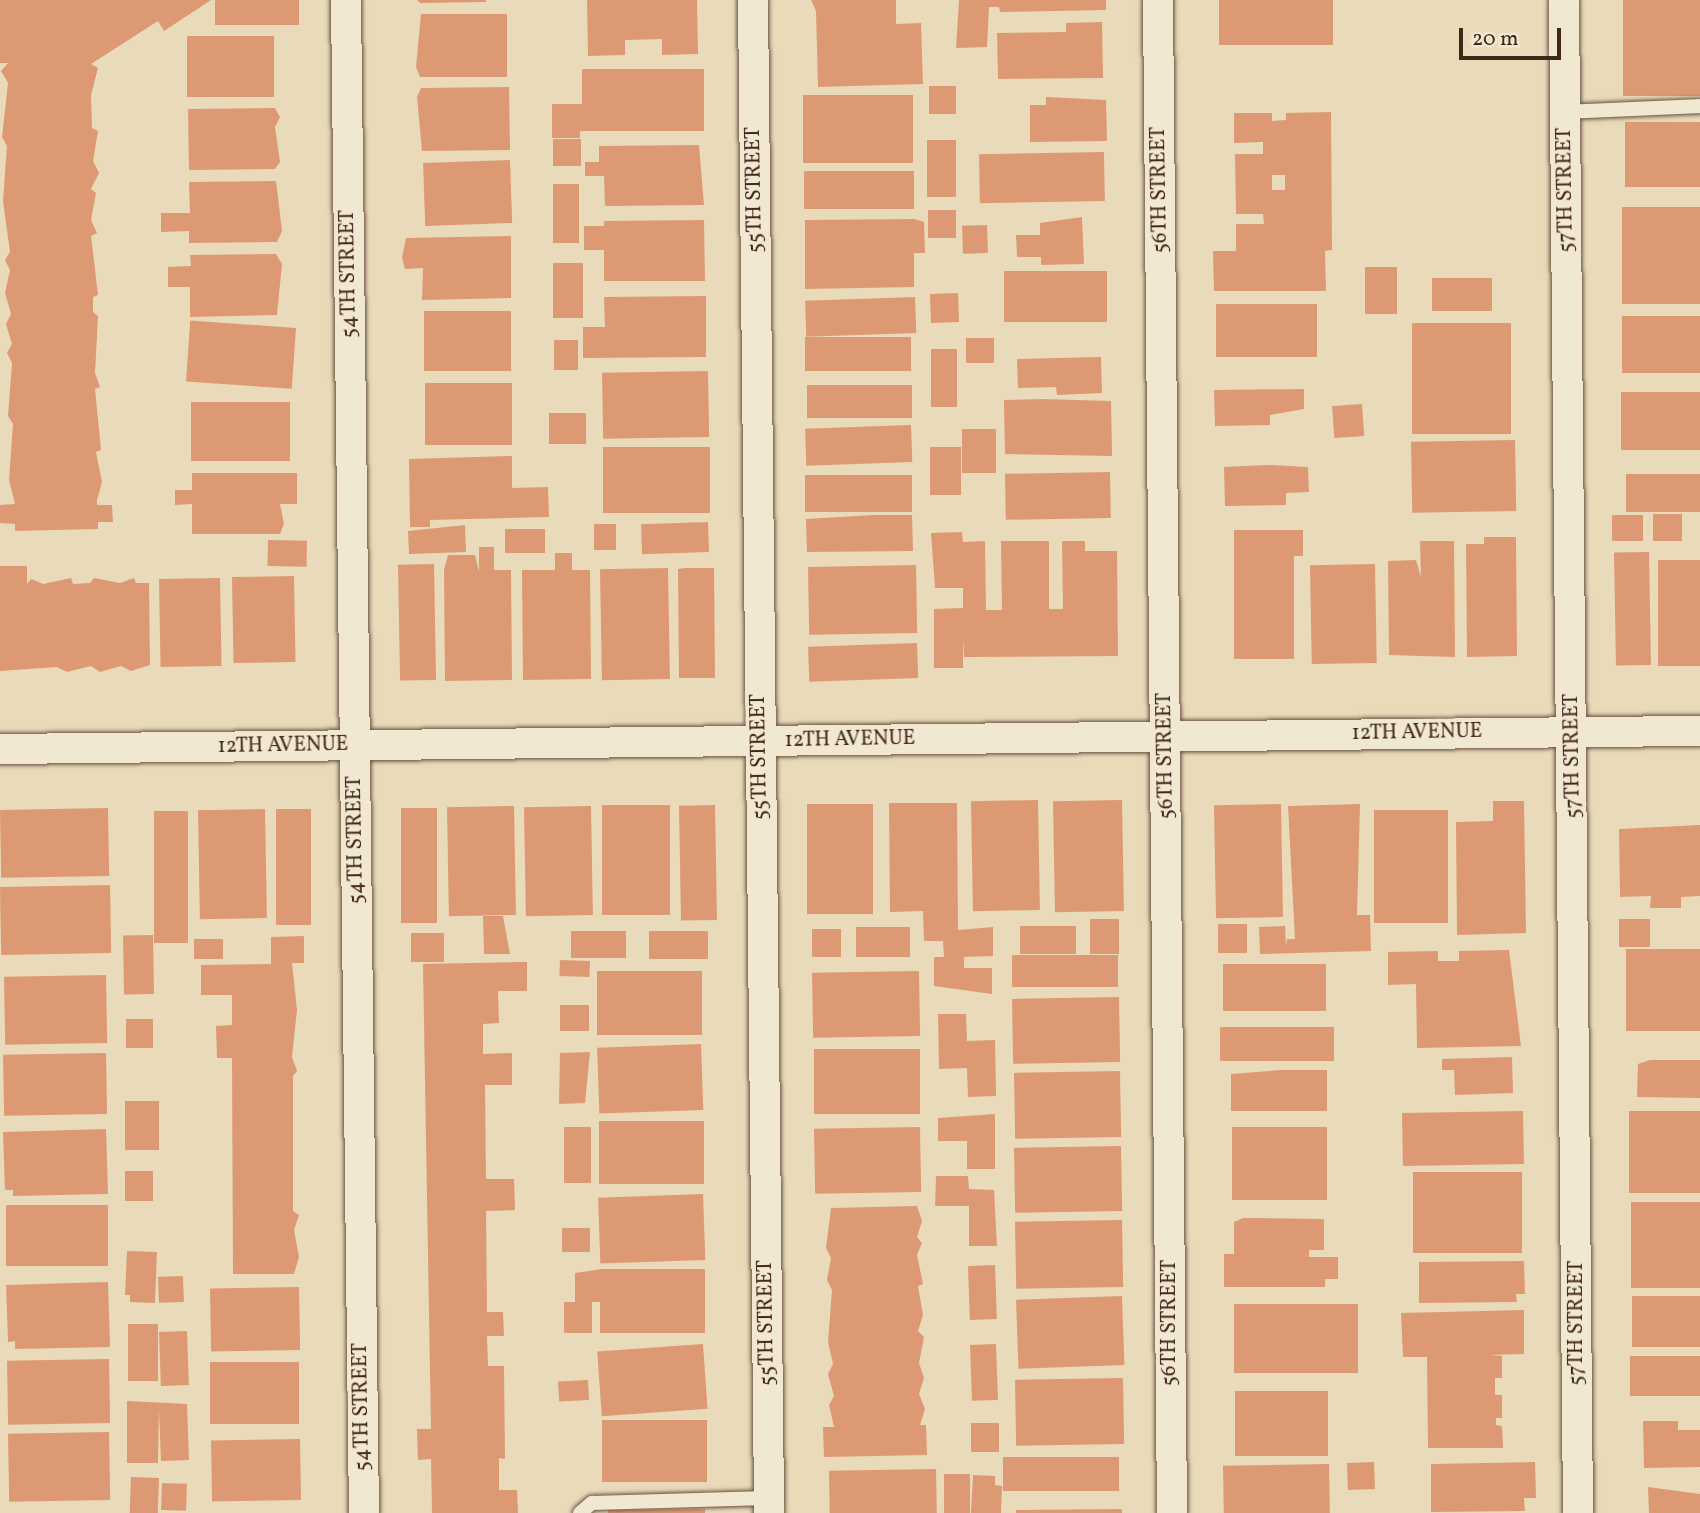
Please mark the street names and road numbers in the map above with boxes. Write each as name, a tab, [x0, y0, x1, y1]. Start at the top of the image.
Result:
street label: 55TH STREET	[741, 127, 769, 253]
street label: 56TH STREET	[1146, 127, 1174, 253]
street label: 57TH STREET	[1552, 127, 1580, 253]
street label: 54TH STREET	[335, 210, 363, 338]
street label: 56TH STREET	[1152, 693, 1180, 819]
street label: 57TH STREET	[1559, 693, 1587, 819]
street label: 55TH STREET	[746, 694, 774, 820]
street label: 12TH AVENUE	[1351, 719, 1483, 747]
street label: 12TH AVENUE	[784, 726, 916, 754]
street label: 12TH AVENUE	[217, 732, 349, 760]
street label: 54TH STREET	[342, 776, 370, 904]
street label: 55TH STREET	[753, 1260, 781, 1386]
street label: 56TH STREET	[1157, 1260, 1183, 1386]
street label: 57TH STREET	[1564, 1260, 1590, 1386]
street label: 54TH STREET	[348, 1343, 376, 1471]

